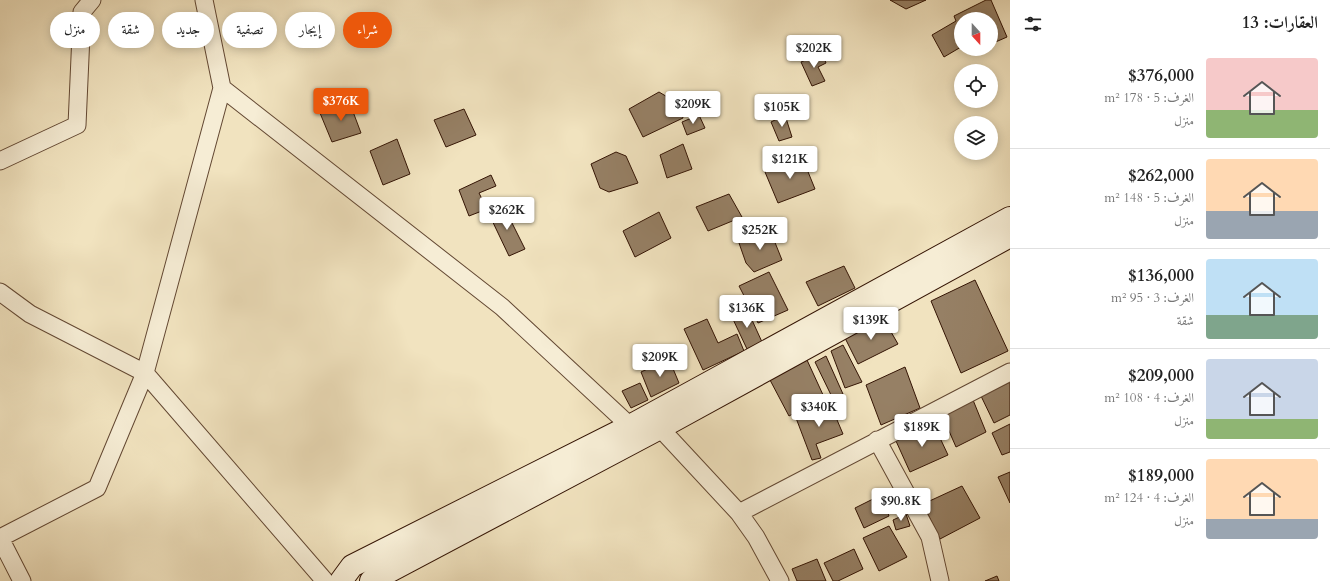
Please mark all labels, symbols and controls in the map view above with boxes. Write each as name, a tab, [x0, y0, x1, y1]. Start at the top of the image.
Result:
text: العقارات: 13	[1242, 11, 1318, 34]
chip: منزل	[50, 12, 100, 48]
chip: شقة	[108, 12, 154, 48]
chip: جديد	[162, 12, 214, 48]
chip: تصفية	[222, 12, 277, 48]
chip: إيجار	[285, 12, 335, 48]
chip: شراء	[343, 12, 392, 48]
north arrow	[954, 12, 998, 56]
map controls	[954, 12, 998, 160]
icon: filters	[1022, 13, 1044, 35]
pin: $202K	[786, 35, 842, 69]
text: $202K	[795, 39, 833, 57]
button: locate	[954, 64, 998, 108]
text: $376,000	[1128, 64, 1194, 87]
icon: home	[1238, 74, 1286, 122]
pin: $376K	[313, 88, 369, 122]
text: الغرف: 5 · 178 m²	[1104, 89, 1194, 107]
pin: $209K	[665, 91, 721, 125]
text: $376K	[322, 92, 360, 110]
pin: $105K	[754, 94, 810, 128]
text: $209K	[674, 95, 712, 113]
text: $105K	[763, 98, 801, 116]
text: منزل	[1174, 112, 1194, 130]
button: layers	[954, 116, 998, 160]
pin: $121K	[762, 146, 818, 180]
text: $121K	[771, 150, 809, 168]
text: $262,000	[1128, 164, 1194, 187]
icon: home	[1238, 175, 1286, 223]
text: الغرف: 5 · 148 m²	[1104, 189, 1194, 207]
pin: $262K	[479, 197, 535, 231]
text: $262K	[488, 201, 526, 219]
text: منزل	[1174, 212, 1194, 230]
pin: $252K	[732, 217, 788, 251]
text: $252K	[741, 221, 779, 239]
text: $136,000	[1128, 264, 1194, 287]
icon: home	[1238, 275, 1286, 323]
text: الغرف: 3 · 95 m²	[1111, 289, 1194, 307]
pin: $136K	[719, 295, 775, 329]
text: $136K	[728, 299, 766, 317]
pin: $139K	[843, 307, 899, 341]
text: $139K	[852, 311, 890, 329]
text: شقة	[1177, 312, 1194, 330]
pin: $209K	[632, 344, 688, 378]
text: $209K	[641, 348, 679, 366]
text: $209,000	[1128, 364, 1194, 387]
icon: home	[1238, 375, 1286, 423]
text: الغرف: 4 · 108 m²	[1104, 389, 1194, 407]
pin: $340K	[791, 394, 847, 428]
text: $340K	[800, 398, 838, 416]
text: منزل	[1174, 412, 1194, 430]
pin: $189K	[894, 414, 950, 448]
text: $189K	[903, 418, 941, 436]
text: $189,000	[1128, 464, 1194, 487]
icon: home	[1238, 475, 1286, 523]
pin: $90.8K	[868, 488, 934, 522]
text: الغرف: 4 · 124 m²	[1104, 489, 1194, 507]
text: $90.8K	[881, 492, 921, 510]
text: منزل	[1174, 512, 1194, 530]

